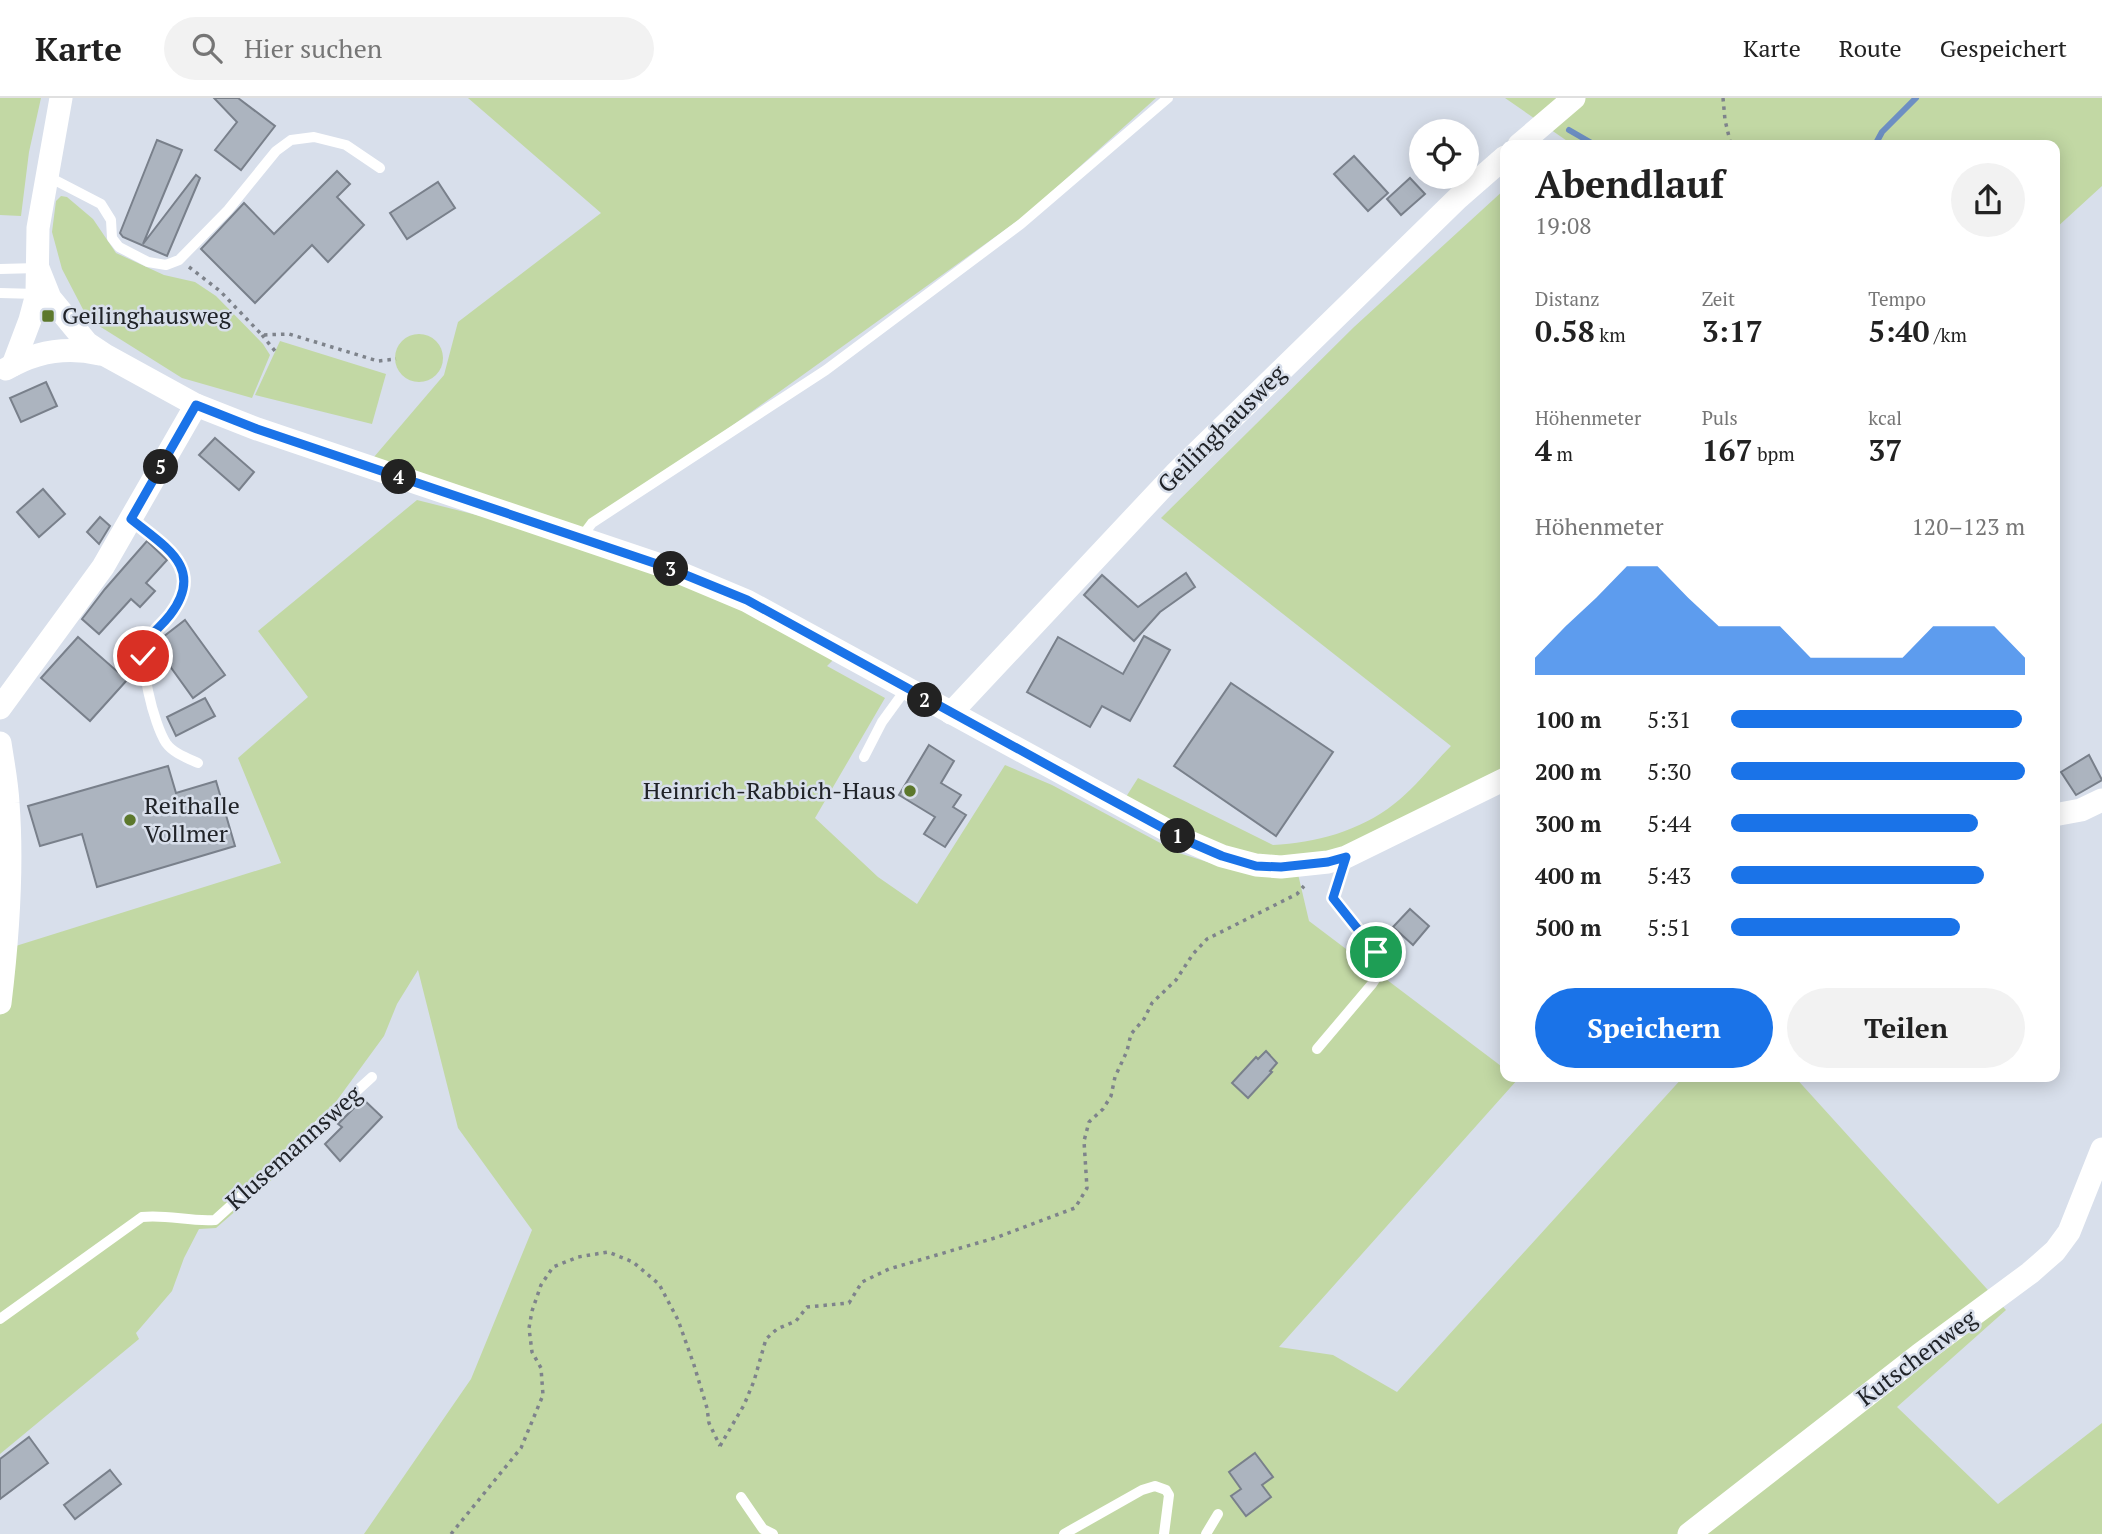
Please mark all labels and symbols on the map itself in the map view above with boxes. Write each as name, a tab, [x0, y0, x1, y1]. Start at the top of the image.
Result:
place label: Geilinghausweg	[62, 299, 232, 331]
marker: Geilinghausweg	[40, 308, 56, 324]
street label: Geilinghausweg	[1150, 357, 1293, 500]
pin: 5	[144, 450, 178, 484]
pin: 4	[382, 460, 416, 494]
pin: 3	[654, 552, 688, 587]
pin	[113, 626, 173, 686]
pin: 2	[908, 682, 942, 718]
place label: Heinrich-Rabbich-Haus	[643, 774, 896, 806]
marker: Heinrich-Rabbich-Haus	[902, 783, 918, 799]
place label: Reithalle Vollmer	[144, 789, 240, 849]
marker: Reithalle Vollmer	[122, 812, 138, 828]
pin: 1	[1160, 818, 1196, 854]
pin	[1346, 922, 1406, 982]
street label: Klusemannsweg	[218, 1077, 368, 1217]
street label: Kutschenweg	[1850, 1301, 1983, 1413]

